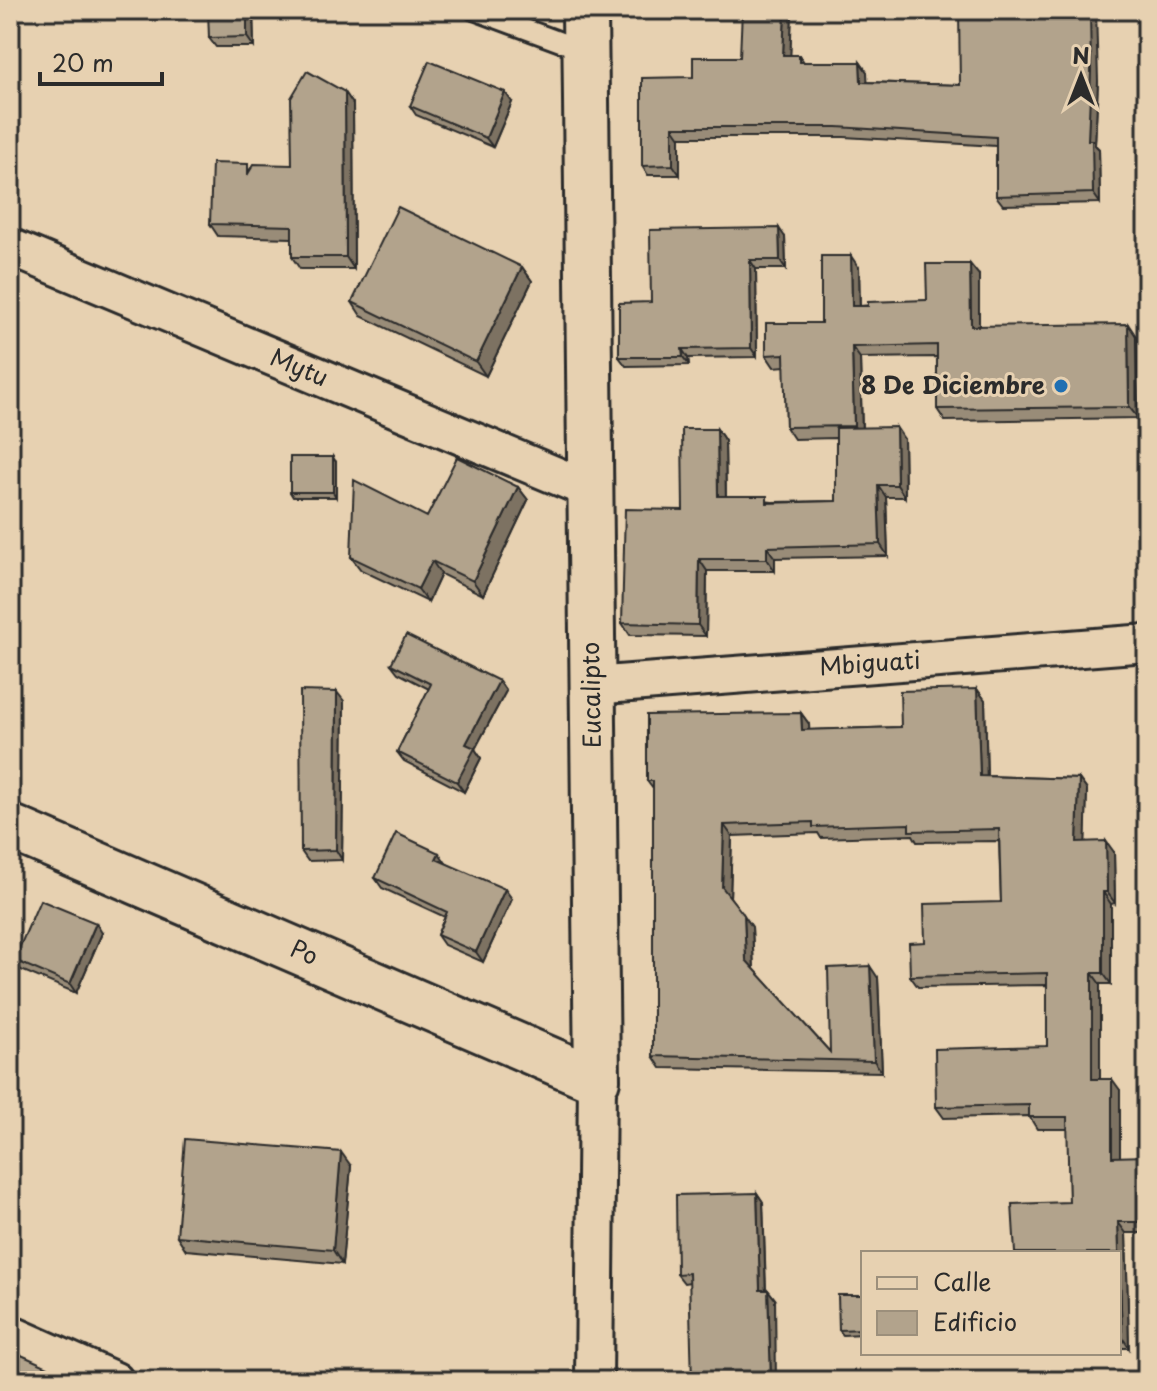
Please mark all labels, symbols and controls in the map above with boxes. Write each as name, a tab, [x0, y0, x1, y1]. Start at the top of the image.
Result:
scale bar	[40, 36, 162, 86]
north arrow	[1041, 36, 1121, 116]
text: N	[1072, 38, 1090, 71]
text: 20 m	[52, 44, 114, 80]
street label: Mytu	[265, 338, 334, 394]
place label: 8 De Diciembre	[861, 366, 1045, 402]
marker: 8 De Diciembre	[1052, 377, 1070, 395]
street label: Mbiguati	[818, 641, 922, 684]
street label: Eucalipto	[571, 642, 609, 749]
street label: Po	[285, 929, 324, 973]
legend	[861, 1251, 1121, 1355]
text: Calle	[933, 1263, 991, 1299]
text: Edificio	[933, 1303, 1017, 1339]

